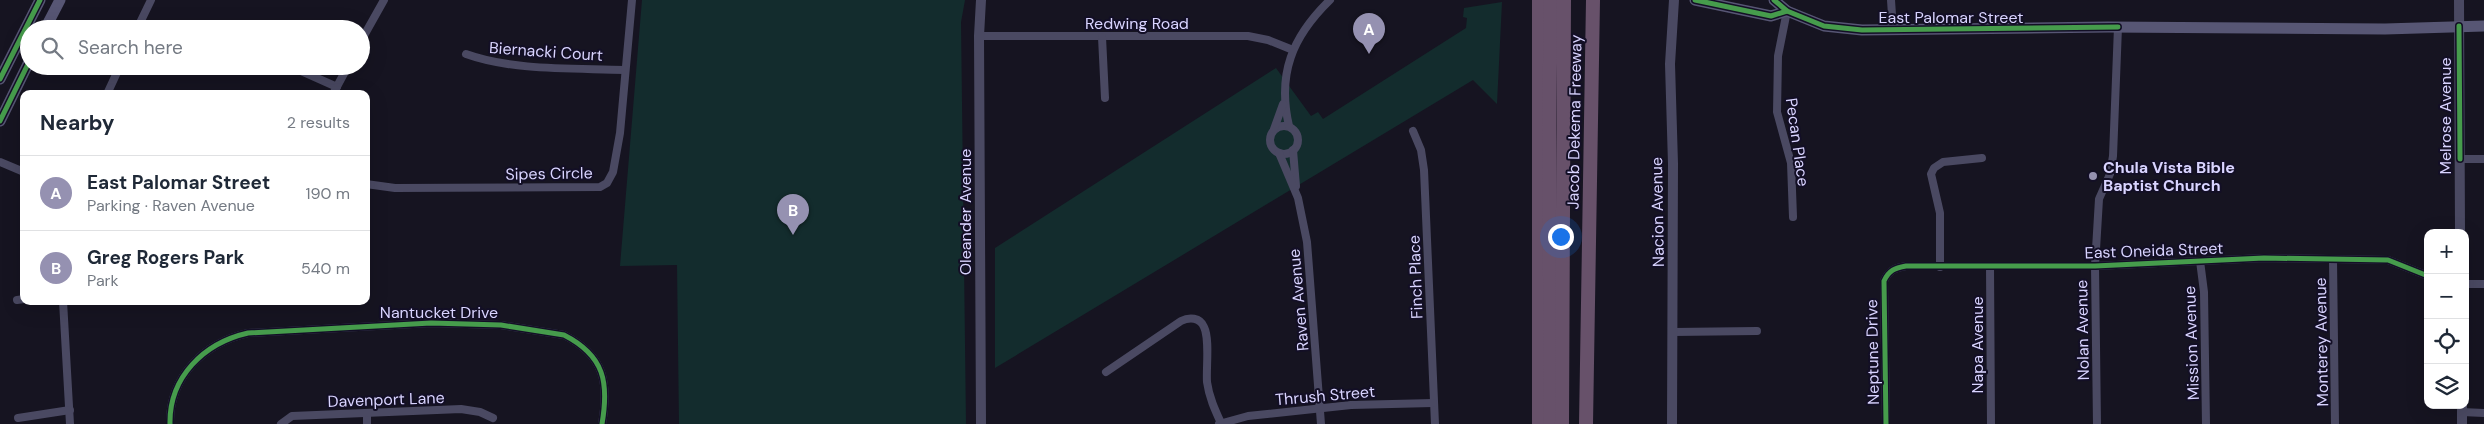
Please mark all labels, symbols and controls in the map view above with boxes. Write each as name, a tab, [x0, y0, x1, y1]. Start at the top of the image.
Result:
street label: East Palomar Street	[1878, 7, 2024, 28]
street label: Redwing Road	[1085, 13, 1189, 34]
pin: A	[1353, 13, 1385, 54]
search box	[20, 20, 370, 75]
icon: search	[38, 34, 66, 62]
street label: Jacob Dekema Freeway	[1562, 34, 1587, 210]
text: Search here	[78, 35, 183, 60]
street label: Biernacki Court	[488, 37, 604, 66]
street label: Melrose Avenue	[2435, 58, 2456, 174]
street label: Pecan Place	[1781, 97, 1814, 188]
text: Nearby	[40, 109, 114, 137]
text: 2 results	[287, 112, 350, 133]
street label: Oleander Avenue	[955, 149, 976, 275]
street label: Nacion Avenue	[1646, 157, 1669, 267]
place label: Chula Vista Bible Baptist Church	[2103, 157, 2235, 196]
street label: Sipes Circle	[505, 162, 593, 185]
text: East Palomar Street	[87, 170, 270, 195]
marker: Chula Vista Bible Baptist Church	[2087, 170, 2099, 182]
text: A	[50, 183, 62, 204]
text: 190 m	[306, 183, 350, 204]
pin: B	[777, 194, 809, 235]
text: Parking · Raven Avenue	[87, 195, 255, 216]
your location	[1548, 224, 1574, 250]
map controls	[2424, 229, 2469, 409]
button: +	[2424, 229, 2469, 274]
street label: Finch Place	[1404, 235, 1427, 319]
street label: East Oneida Street	[2084, 238, 2224, 263]
text: Greg Rogers Park	[87, 245, 244, 270]
street label: Raven Avenue	[1284, 248, 1313, 352]
text: B	[51, 258, 61, 279]
text: 540 m	[301, 258, 350, 279]
text: Park	[87, 270, 119, 291]
button: −	[2424, 274, 2469, 319]
street label: Monterey Avenue	[2310, 277, 2333, 407]
street label: Nolan Avenue	[2071, 280, 2094, 380]
street label: Mission Avenue	[2179, 285, 2204, 401]
street label: Napa Avenue	[1967, 296, 1988, 394]
street label: Neptune Drive	[1861, 299, 1884, 405]
street label: Nantucket Drive	[380, 302, 498, 323]
button: locate	[2424, 319, 2469, 364]
button: layers	[2424, 364, 2469, 409]
street label: Thrush Street	[1274, 381, 1376, 410]
street label: Davenport Lane	[327, 387, 445, 412]

